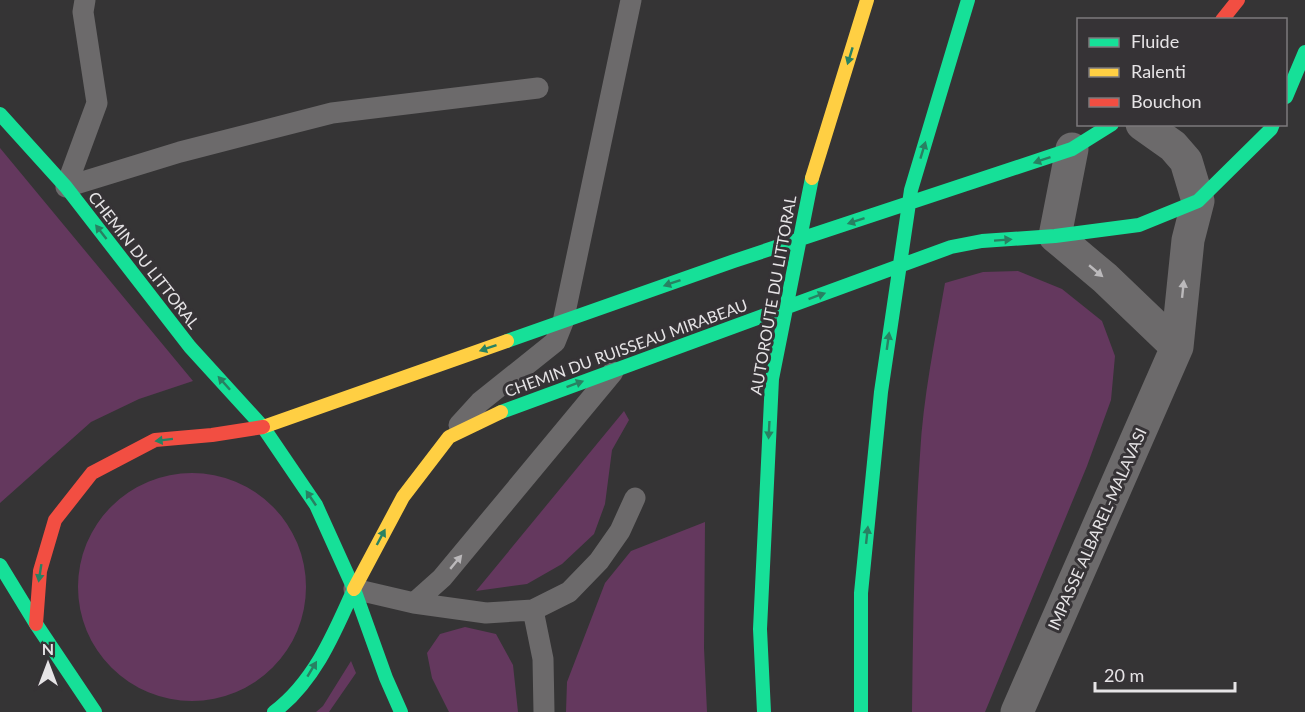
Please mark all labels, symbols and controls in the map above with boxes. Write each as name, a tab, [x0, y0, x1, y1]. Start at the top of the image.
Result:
legend	[1077, 18, 1287, 126]
text: Fluide	[1131, 30, 1179, 52]
one-way arrow	[844, 47, 854, 65]
text: Ralenti	[1131, 60, 1186, 82]
text: Bouchon	[1131, 90, 1202, 112]
one-way arrow	[919, 141, 928, 159]
one-way arrow	[1032, 155, 1050, 165]
street label: CHEMIN DU LITTORAL	[85, 187, 204, 332]
street label: AUTOROUTE DU LITTORAL	[746, 194, 799, 396]
one-way arrow	[847, 217, 865, 226]
one-way arrow	[95, 224, 108, 240]
one-way arrow	[994, 235, 1013, 244]
one-way arrow	[1088, 264, 1103, 277]
one-way arrow	[663, 279, 681, 289]
one-way arrow	[1178, 279, 1188, 298]
one-way arrow	[808, 290, 826, 300]
street label: CHEMIN DU RUISSEAU MIRABEAU	[502, 295, 750, 400]
one-way arrow	[884, 332, 893, 351]
one-way arrow	[479, 344, 497, 354]
one-way arrow	[217, 376, 231, 391]
one-way arrow	[566, 379, 584, 389]
one-way arrow	[765, 421, 774, 440]
street label: IMPASSE ALBAREL-MALAVASI	[1043, 425, 1150, 633]
one-way arrow	[154, 435, 173, 445]
one-way arrow	[305, 490, 317, 506]
one-way arrow	[862, 525, 872, 544]
one-way arrow	[376, 528, 386, 545]
one-way arrow	[449, 555, 461, 570]
one-way arrow	[35, 564, 44, 583]
north arrow	[18, 634, 78, 694]
text: N	[42, 639, 54, 658]
scale bar	[1095, 655, 1234, 693]
one-way arrow	[307, 661, 318, 677]
text: 20 m	[1104, 664, 1144, 686]

